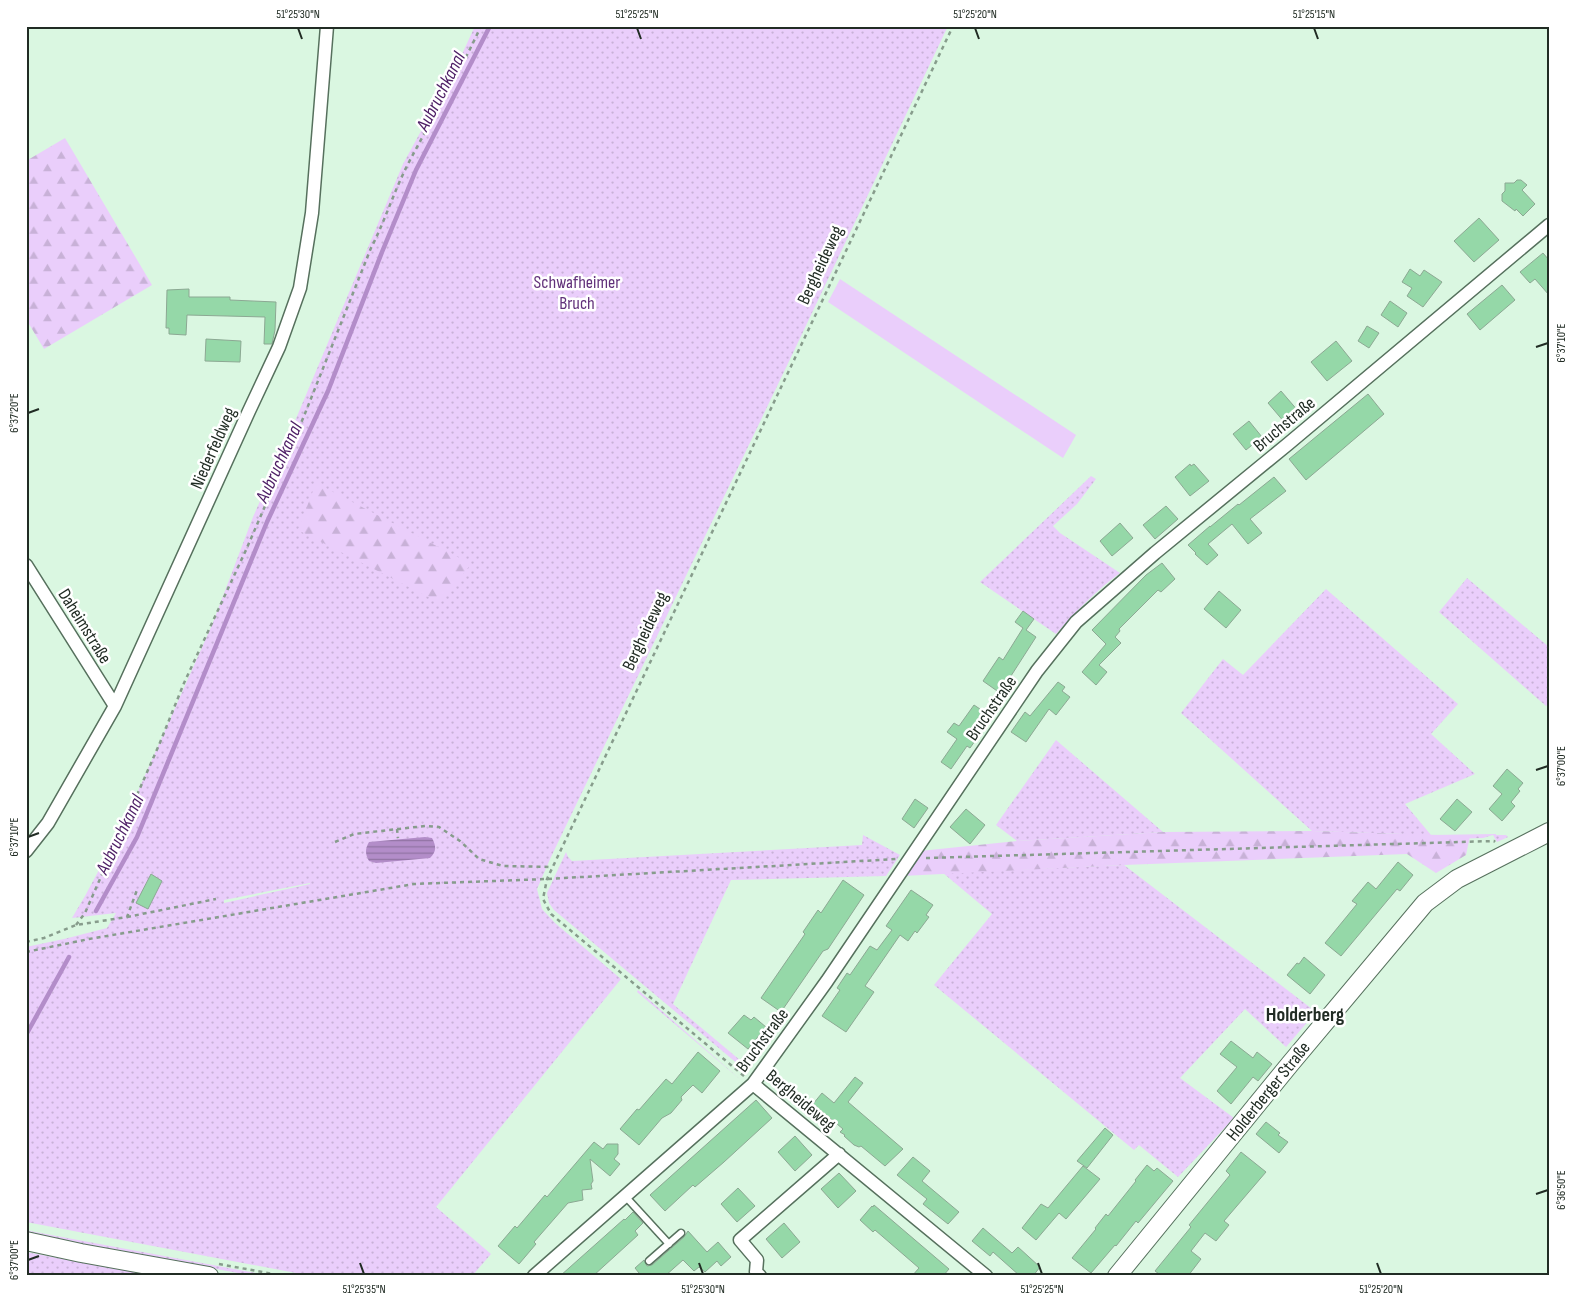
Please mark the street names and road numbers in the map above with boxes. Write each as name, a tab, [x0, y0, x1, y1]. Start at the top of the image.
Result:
street label: Bergheideweg	[793, 222, 848, 308]
street label: Bruchstraße	[1249, 393, 1319, 456]
street label: Niederfeldweg	[186, 404, 241, 492]
street label: Daheimstraße	[53, 585, 116, 667]
street label: Bergheideweg	[618, 588, 673, 674]
street label: Bruchstraße	[962, 672, 1021, 745]
street label: Bruchstraße	[732, 1004, 793, 1076]
street label: Holderberger Straße	[1222, 1038, 1315, 1145]
street label: Bergheideweg	[762, 1065, 840, 1136]

